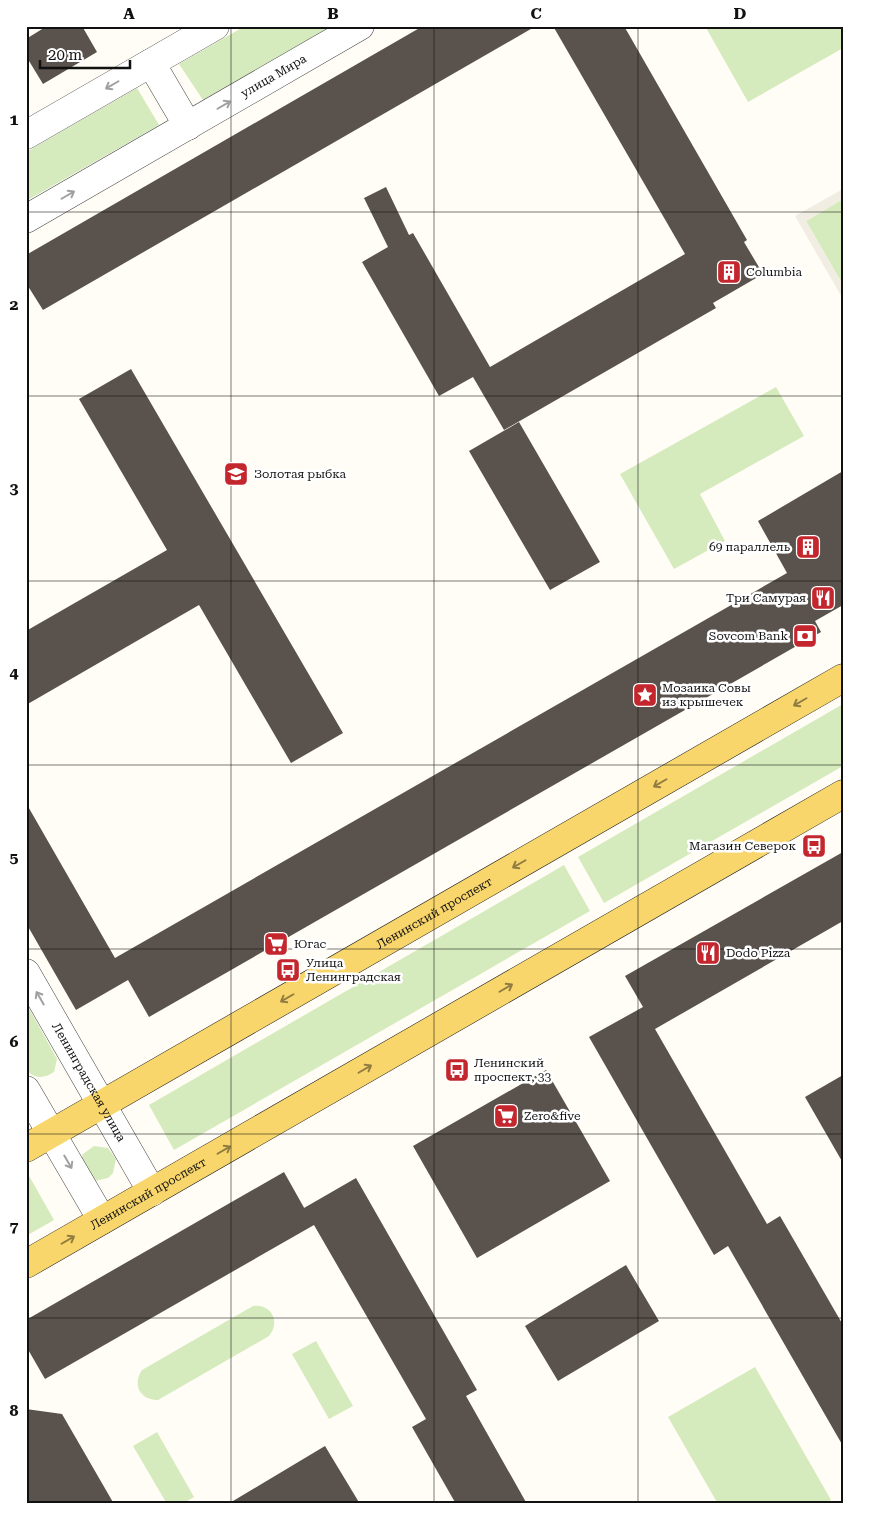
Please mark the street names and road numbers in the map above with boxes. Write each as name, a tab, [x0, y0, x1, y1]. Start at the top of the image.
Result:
street label: улица Мира	[238, 51, 309, 100]
street label: Ленинский проспект	[374, 874, 495, 952]
street label: Ленинградская улица	[49, 1020, 129, 1145]
street label: Ленинский проспект	[88, 1155, 209, 1232]

